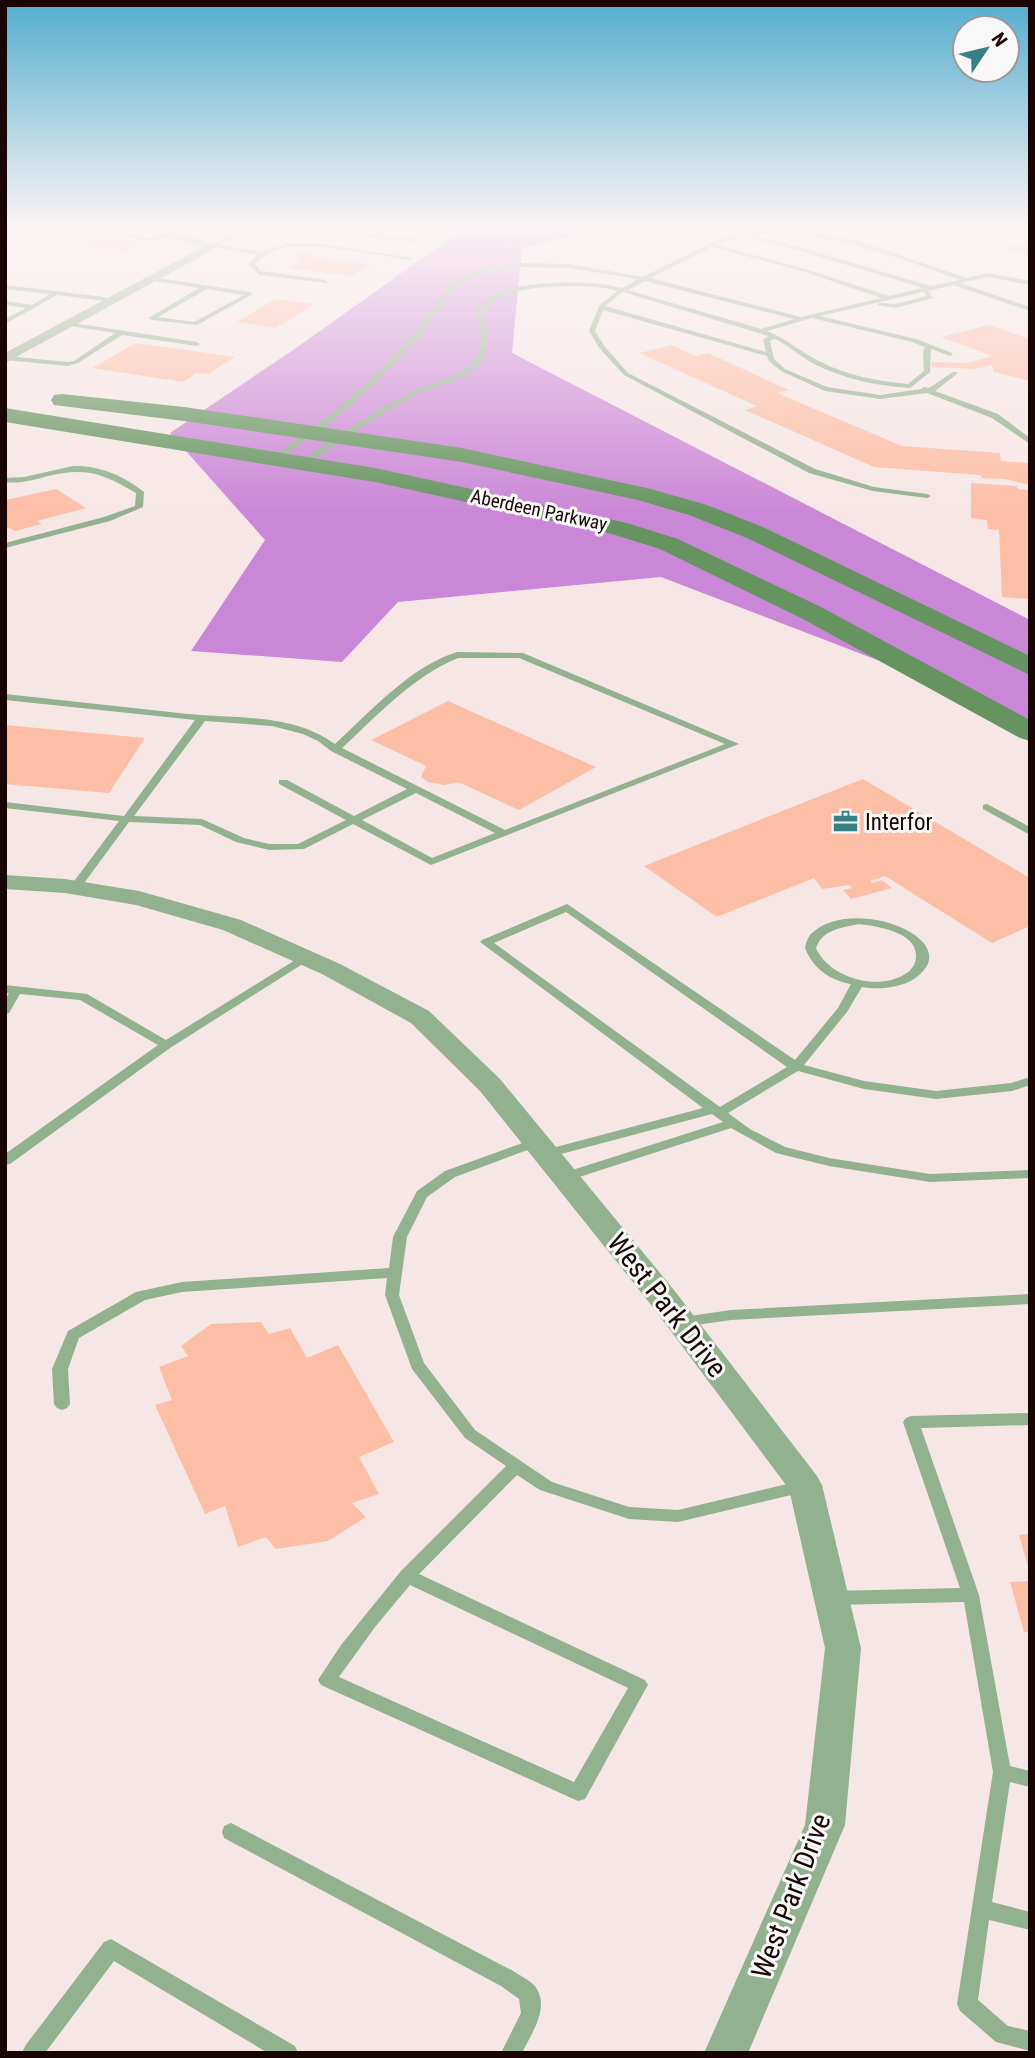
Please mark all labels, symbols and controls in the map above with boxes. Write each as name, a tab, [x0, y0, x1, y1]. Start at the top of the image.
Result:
north arrow	[951, 14, 1021, 84]
text: N	[987, 28, 1012, 51]
street label: Aberdeen Parkway	[469, 484, 609, 536]
office icon: Interfor	[831, 808, 859, 836]
place label: Interfor	[865, 809, 932, 836]
street label: West Park Drive	[601, 1226, 733, 1384]
street label: West Park Drive	[744, 1809, 838, 1983]

